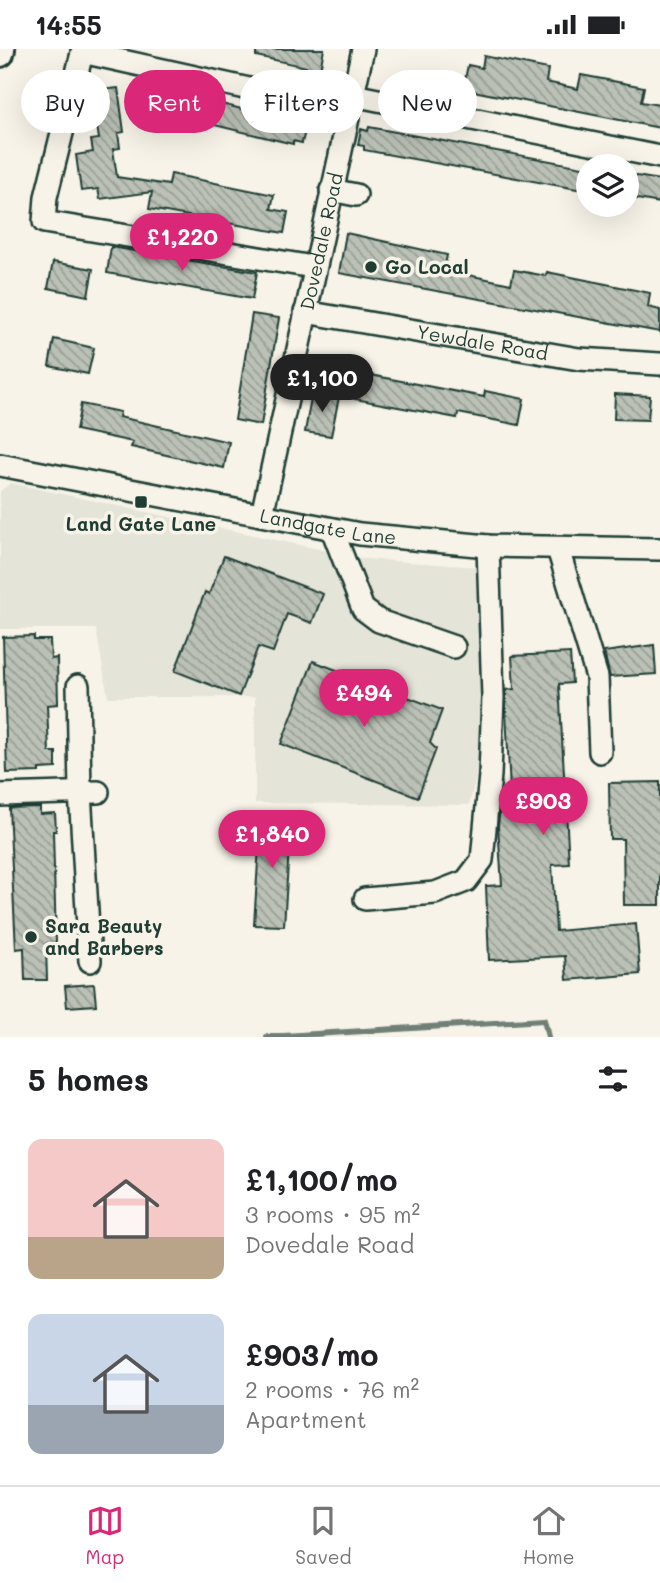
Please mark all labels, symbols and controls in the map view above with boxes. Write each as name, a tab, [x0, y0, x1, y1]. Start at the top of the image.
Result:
text: 14:55	[35, 8, 102, 42]
chip: Buy	[21, 70, 110, 133]
chip: Rent	[124, 70, 226, 133]
chip: Filters	[240, 70, 364, 133]
chip: New	[378, 70, 477, 133]
map controls	[576, 154, 639, 217]
button: layers	[576, 154, 639, 217]
street label: Dovedale Road	[294, 170, 348, 312]
pin: £1,220	[125, 213, 239, 273]
text: £1,220	[146, 221, 218, 251]
place label: Go Local	[385, 254, 469, 279]
marker: Go Local	[363, 259, 379, 275]
street label: Yewdale Road	[415, 318, 550, 365]
pin: £1,100	[265, 355, 379, 414]
text: £1,100	[286, 362, 358, 392]
marker: Land Gate Lane	[133, 494, 149, 510]
street label: Landgate Lane	[258, 502, 397, 549]
place label: Land Gate Lane	[66, 511, 216, 536]
pin: £494	[323, 669, 405, 729]
text: £494	[335, 677, 393, 707]
pin: £903	[502, 777, 584, 837]
text: £903	[515, 785, 571, 815]
pin: £1,840	[215, 811, 329, 870]
text: £1,840	[234, 818, 310, 848]
place label: Sara Beauty and Barbers	[45, 913, 164, 960]
marker: Sara Beauty and Barbers	[23, 929, 39, 945]
text: 5 homes	[28, 1059, 149, 1099]
icon: filters	[594, 1060, 632, 1098]
text: £1,100/mo	[245, 1159, 398, 1199]
icon: home	[84, 1167, 168, 1251]
text: 3 rooms · 95 m²	[245, 1199, 420, 1229]
text: Dovedale Road	[245, 1229, 414, 1259]
text: £903/mo	[245, 1334, 379, 1374]
icon: home	[84, 1342, 168, 1426]
text: 2 rooms · 76 m²	[245, 1374, 419, 1404]
text: Apartment	[245, 1404, 367, 1434]
tab: Map	[86, 1502, 124, 1569]
tab: Saved	[295, 1502, 352, 1569]
tab: Home	[523, 1502, 574, 1569]

